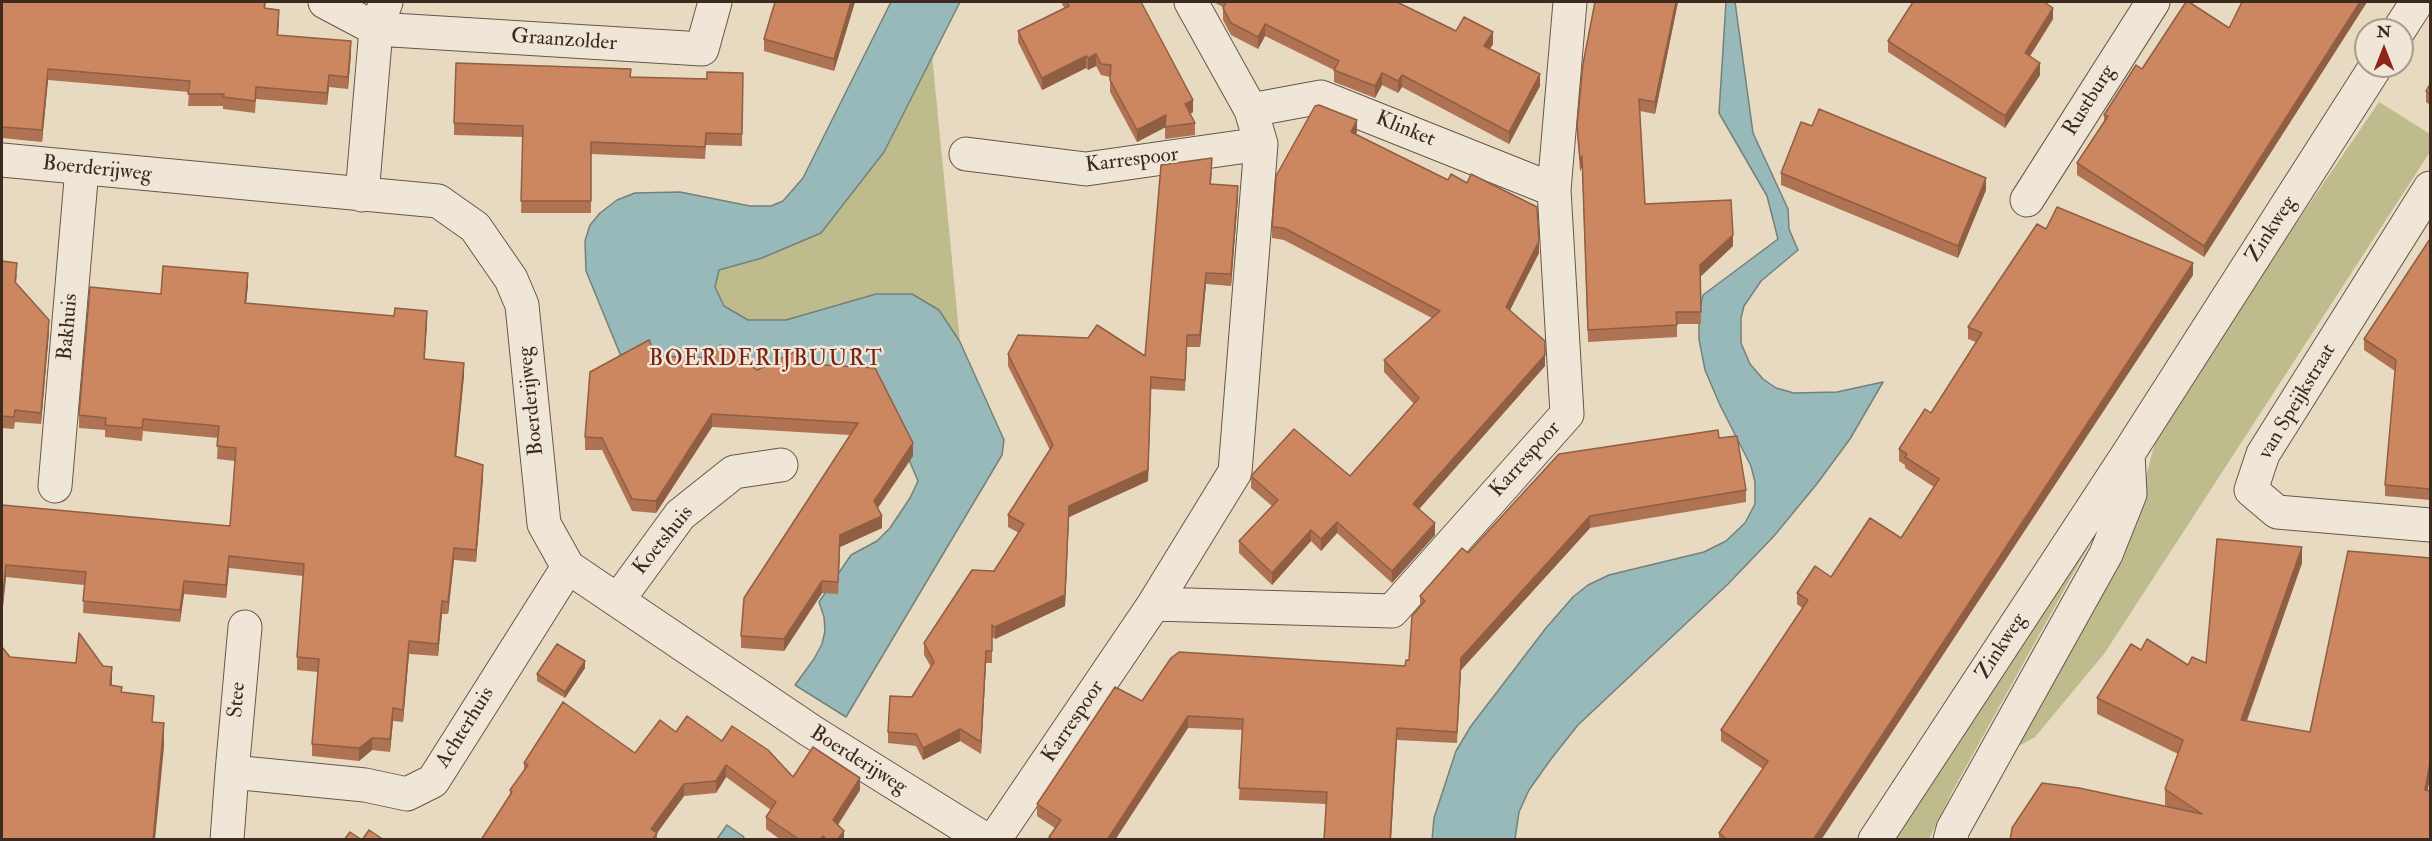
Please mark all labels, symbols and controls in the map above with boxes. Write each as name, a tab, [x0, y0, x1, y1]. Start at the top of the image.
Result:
north arrow	[2354, 18, 2414, 78]
text: N	[2377, 22, 2391, 42]
street label: Graanzolder	[510, 25, 618, 57]
street label: Rustburg	[2058, 61, 2122, 141]
street label: Klinket	[1372, 107, 1438, 153]
street label: Karrespoor	[1084, 143, 1180, 179]
street label: Boerderijweg	[41, 152, 153, 188]
street label: Zinkweg	[2241, 192, 2303, 268]
street label: Bakhuis	[54, 293, 84, 361]
street label: van Speijkstraat	[2254, 340, 2342, 464]
street label: Boerderijweg	[514, 345, 550, 457]
district label: BOERDERIJBUURT	[649, 347, 883, 373]
street label: Karrespoor	[1485, 417, 1567, 503]
street label: Koetshuis	[629, 501, 699, 581]
street label: Zinkweg	[1971, 609, 2033, 685]
street label: Karrespoor	[1037, 676, 1111, 768]
street label: Stee	[224, 681, 252, 719]
street label: Achterhuis	[431, 683, 501, 773]
street label: Boerderijweg	[805, 721, 911, 801]

